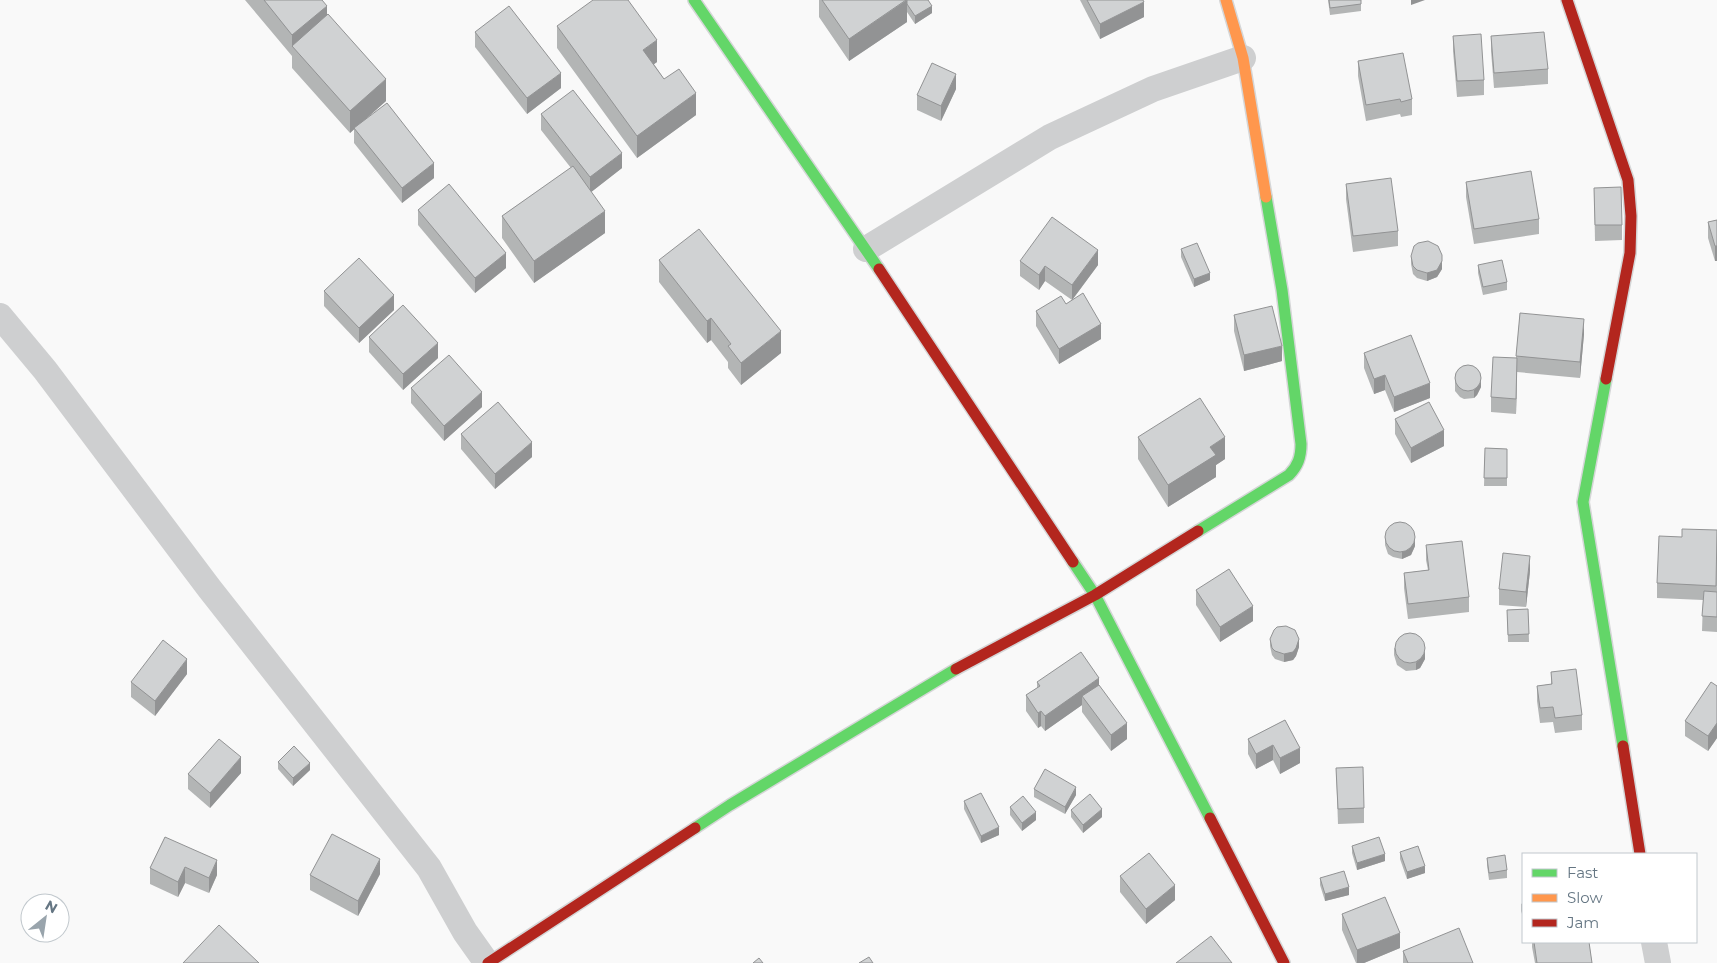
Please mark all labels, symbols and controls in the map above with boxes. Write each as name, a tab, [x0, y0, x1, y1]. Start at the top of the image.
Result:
legend	[1522, 853, 1697, 943]
text: Fast	[1567, 863, 1598, 882]
text: Slow	[1567, 888, 1603, 907]
north arrow	[20, 893, 70, 943]
text: N	[42, 896, 61, 917]
text: Jam	[1566, 913, 1599, 932]

